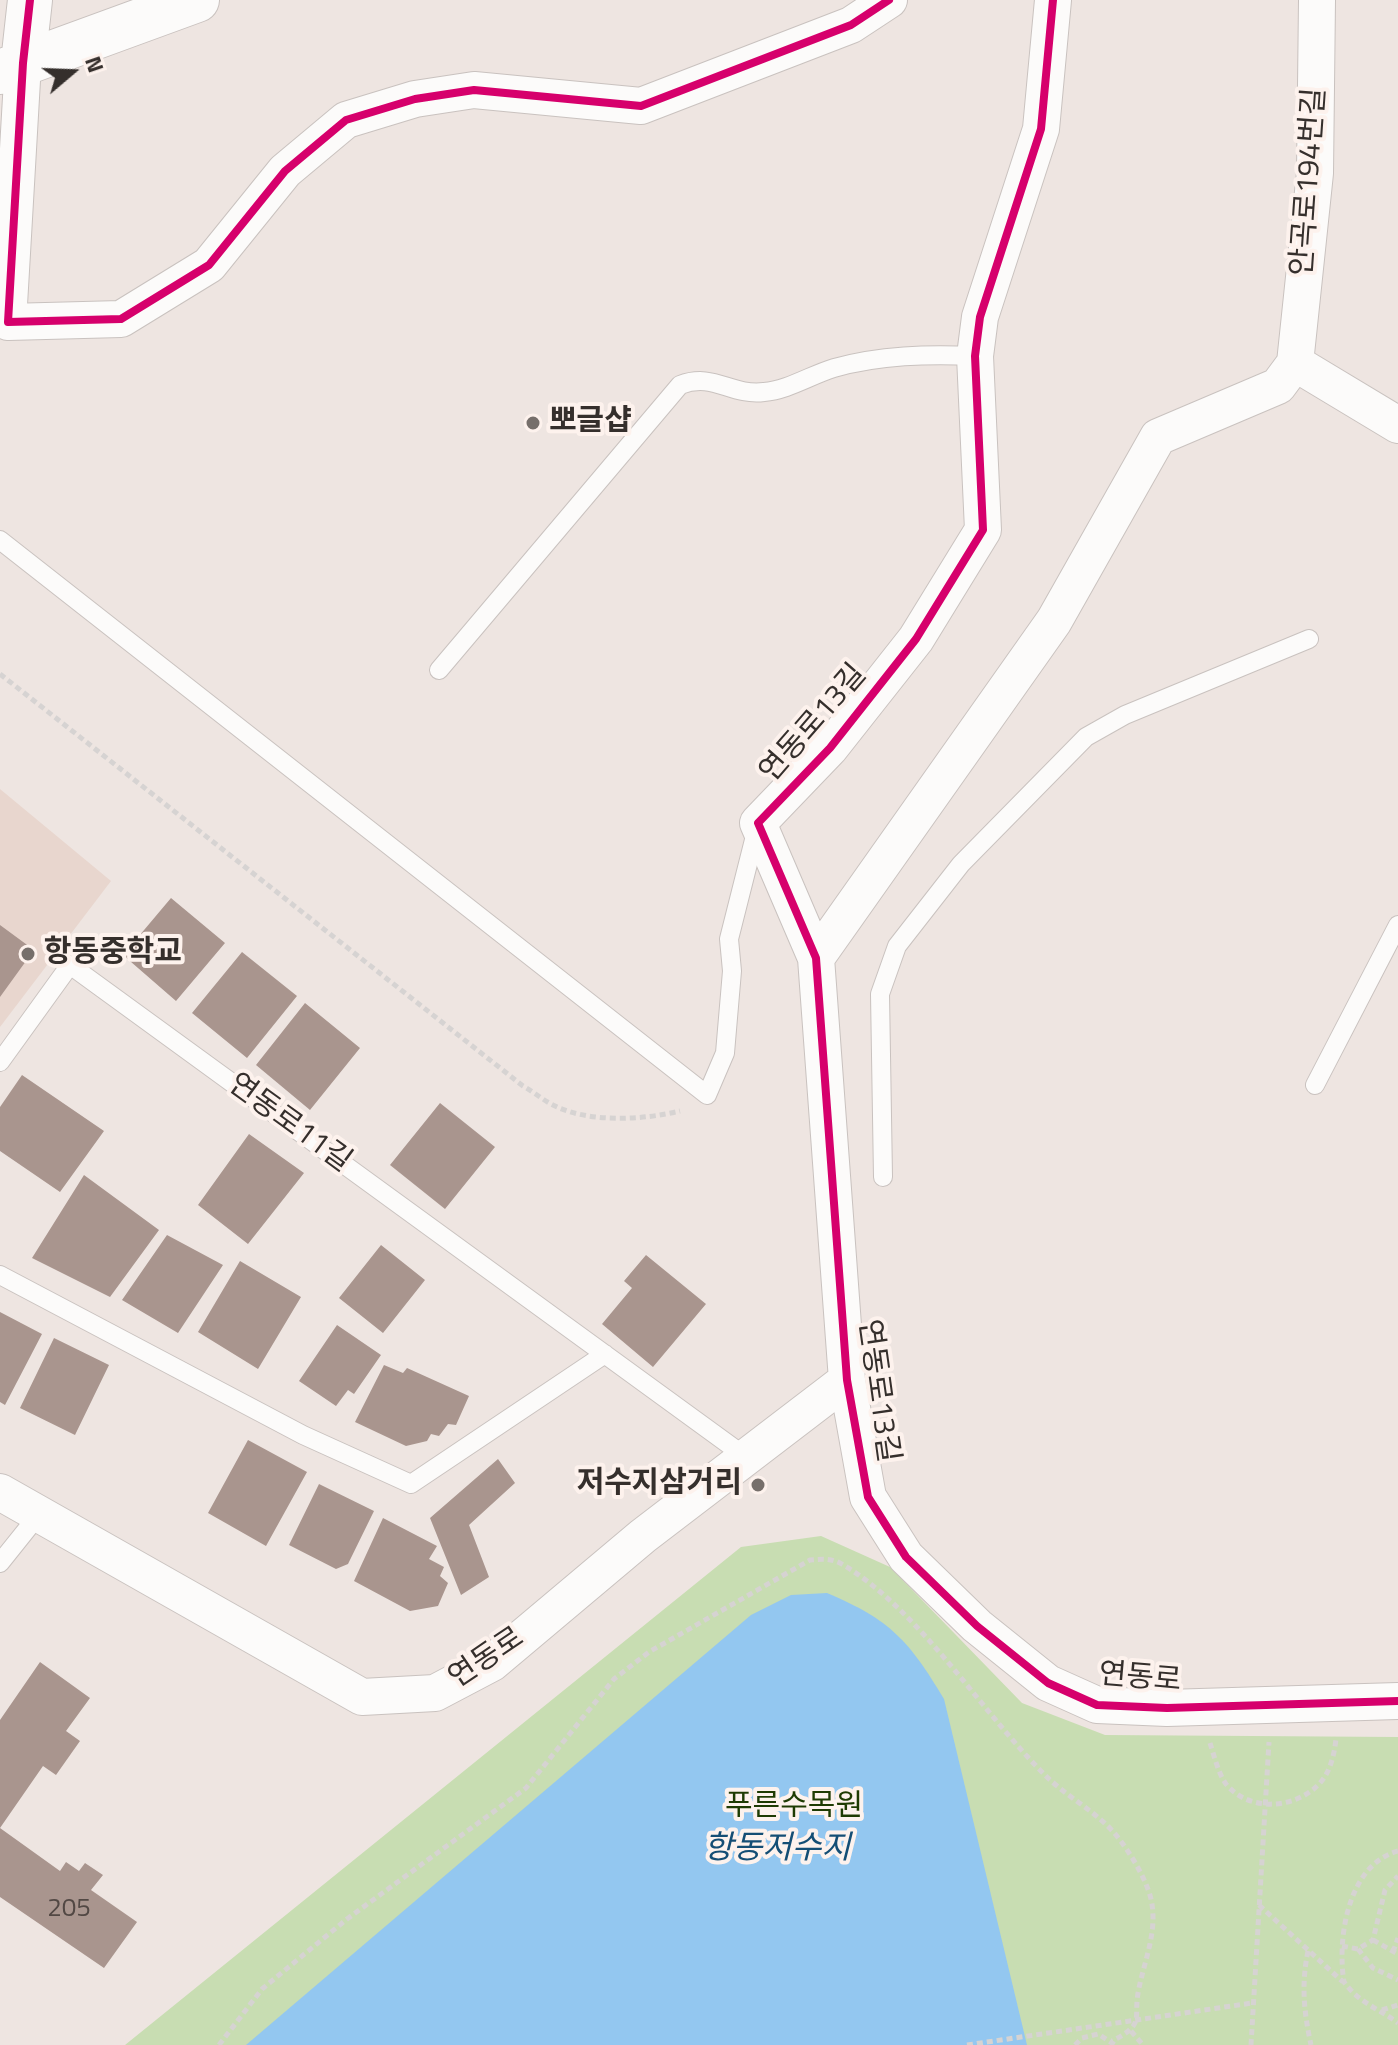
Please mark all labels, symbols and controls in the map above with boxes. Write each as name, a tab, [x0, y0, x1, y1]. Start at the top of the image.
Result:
north arrow	[32, 32, 112, 112]
text: N	[76, 51, 113, 77]
street label: 안곡로194번길	[1285, 87, 1335, 277]
place label: 뽀글샵	[549, 405, 632, 441]
marker: 뽀글샵	[524, 414, 542, 432]
street label: 연동로13길	[753, 658, 875, 790]
place label: 항동중학교	[44, 936, 182, 972]
marker: 항동중학교	[19, 945, 37, 963]
street label: 연동로11길	[220, 1067, 358, 1181]
street label: 연동로13길	[849, 1317, 905, 1465]
place label: 저수지삼거리	[576, 1467, 742, 1503]
marker: 저수지삼거리	[749, 1476, 767, 1494]
street label: 연동로	[443, 1621, 531, 1697]
street label: 연동로	[1097, 1657, 1183, 1701]
park label: 푸른수목원	[725, 1790, 863, 1826]
water label: 항동저수지	[703, 1831, 851, 1869]
house number: 205	[47, 1894, 91, 1926]

